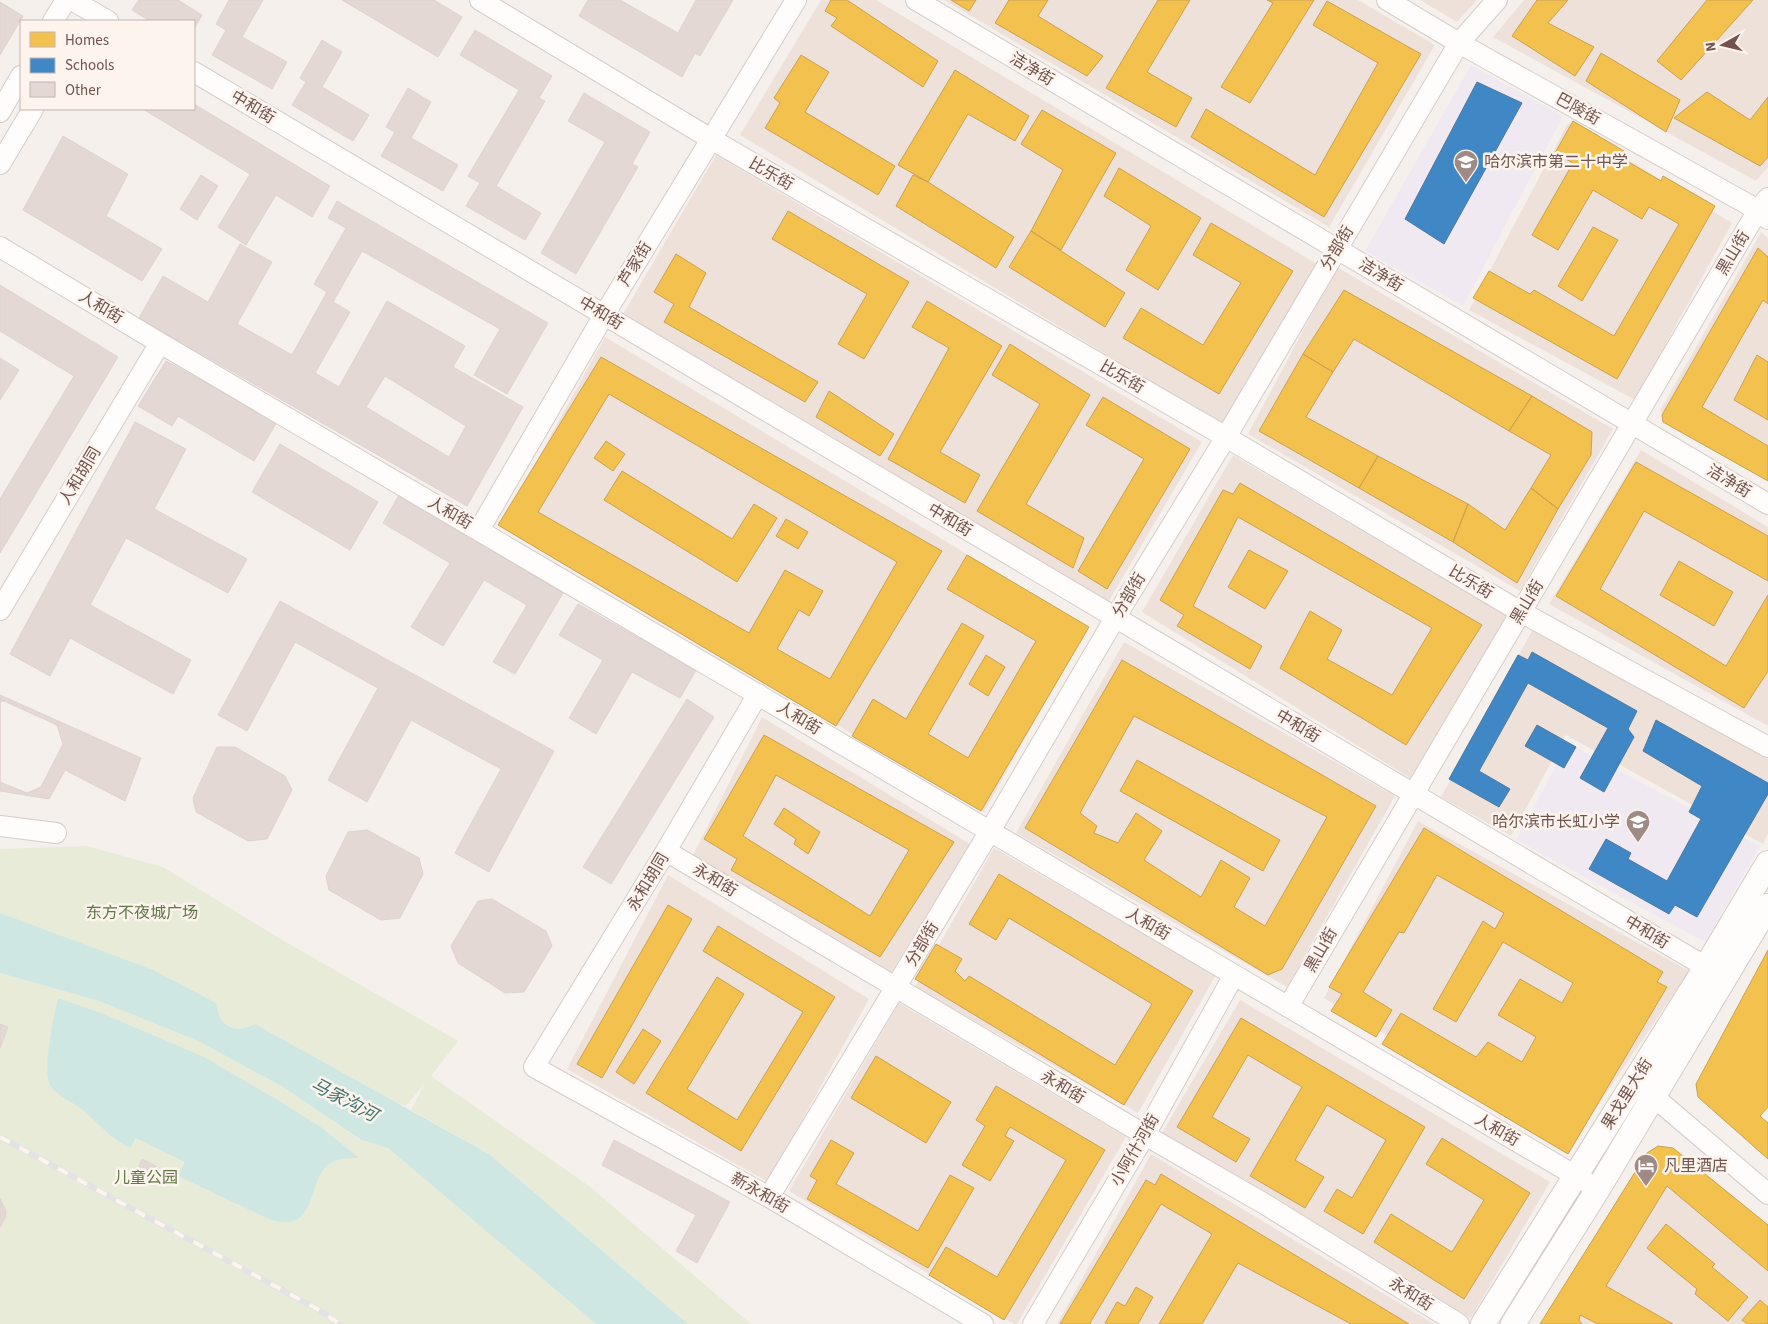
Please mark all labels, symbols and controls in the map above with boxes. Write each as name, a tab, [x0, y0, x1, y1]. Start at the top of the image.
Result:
legend	[20, 20, 195, 110]
north arrow	[1698, 20, 1748, 70]
text: Homes	[65, 30, 109, 51]
text: N	[1701, 41, 1722, 53]
street label: 洁净街	[1006, 47, 1058, 91]
text: Schools	[65, 55, 114, 76]
text: Other	[65, 80, 102, 101]
street label: 中和街	[227, 85, 279, 129]
street label: 巴陵街	[1552, 88, 1604, 130]
school or university icon: 哈尔滨市第二十中学	[1453, 149, 1479, 183]
place label: 哈尔滨市第二十中学	[1484, 151, 1628, 173]
street label: 比乐街	[745, 152, 797, 196]
street label: 分部街	[1315, 222, 1359, 274]
street label: 黑山街	[1711, 227, 1755, 279]
street label: 芦家街	[613, 238, 657, 290]
street label: 洁净街	[1355, 253, 1407, 297]
street label: 人和街	[75, 285, 127, 329]
street label: 中和街	[575, 291, 627, 335]
street label: 比乐街	[1096, 355, 1148, 399]
street label: 人和胡同	[54, 443, 106, 509]
street label: 洁净街	[1703, 459, 1755, 503]
street label: 人和街	[424, 491, 476, 535]
street label: 中和街	[924, 498, 976, 542]
street label: 比乐街	[1445, 560, 1497, 604]
street label: 分部街	[1107, 569, 1151, 621]
street label: 黑山街	[1505, 576, 1549, 628]
street label: 人和街	[773, 696, 825, 740]
street label: 中和街	[1272, 704, 1324, 748]
school or university icon: 哈尔滨市长虹小学	[1625, 809, 1651, 843]
place label: 哈尔滨市长虹小学	[1492, 811, 1620, 833]
street label: 永和胡同	[622, 849, 674, 915]
street label: 永和街	[689, 858, 741, 902]
park label: 东方不夜城广场	[86, 902, 198, 924]
street label: 人和街	[1122, 902, 1174, 946]
street label: 中和街	[1621, 910, 1673, 954]
street label: 分部街	[900, 918, 944, 970]
street label: 黑山街	[1299, 924, 1343, 976]
street label: 果戈里大街	[1596, 1054, 1658, 1134]
street label: 永和街	[1037, 1065, 1089, 1109]
water label: 马家沟河	[306, 1072, 384, 1129]
street label: 人和街	[1471, 1108, 1523, 1152]
street label: 小阿什河街	[1105, 1110, 1165, 1190]
hotel icon: 凡里酒店	[1633, 1153, 1659, 1187]
place label: 凡里酒店	[1664, 1155, 1728, 1177]
park label: 儿童公园	[114, 1167, 178, 1189]
street label: 新永和街	[727, 1167, 793, 1219]
street label: 永和街	[1385, 1272, 1437, 1316]

